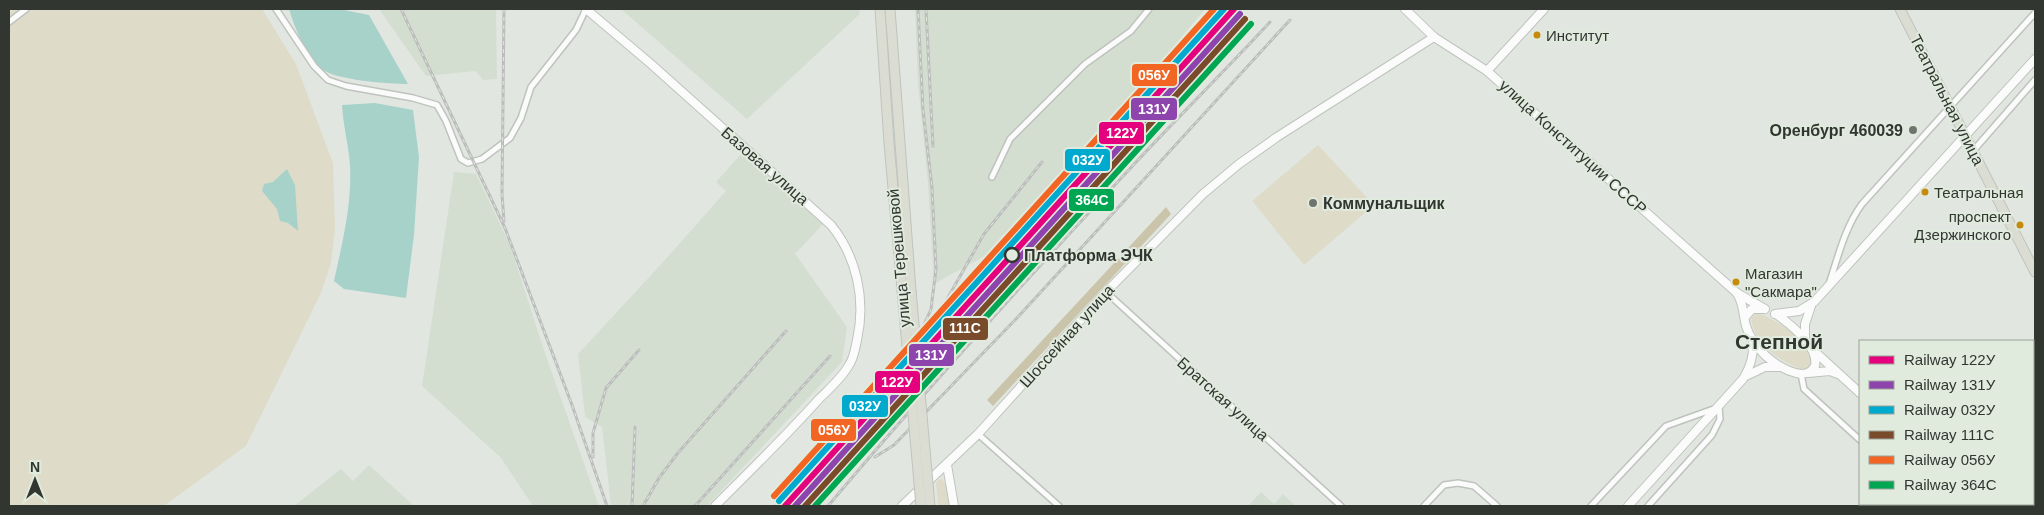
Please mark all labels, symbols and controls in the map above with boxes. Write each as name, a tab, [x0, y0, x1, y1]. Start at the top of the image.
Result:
place label: Институт	[1546, 27, 1609, 44]
marker: Институт	[1532, 30, 1542, 40]
street label: Театральная улица	[1907, 32, 1987, 168]
line badge: 056У	[1131, 63, 1178, 87]
text: 056У	[1138, 67, 1170, 83]
street label: улица Конституции СССР	[1496, 76, 1650, 218]
line badge: 131У	[1130, 97, 1178, 121]
text: 131У	[1138, 101, 1170, 117]
line badge: 122У	[1098, 121, 1145, 145]
place label: Оренбург 460039	[1770, 122, 1903, 139]
street label: Базовая улица	[718, 124, 812, 208]
marker: Оренбург 460039	[1907, 124, 1919, 136]
text: 122У	[1106, 125, 1138, 141]
line badge: 032У	[1064, 148, 1111, 172]
text: 032У	[1072, 152, 1104, 168]
place label: Театральная	[1934, 184, 2024, 201]
marker: Театральная	[1920, 187, 1930, 197]
street label: улица Терешковой	[884, 188, 914, 328]
line badge: 364С	[1068, 188, 1115, 212]
text: 364С	[1075, 192, 1109, 208]
place label: Коммунальщик	[1323, 195, 1446, 212]
marker: Коммунальщик	[1307, 197, 1319, 209]
place label: проспект Дзержинского	[1914, 208, 2011, 243]
marker: проспект Дзержинского	[2015, 220, 2025, 230]
marker: Платформа ЭЧК	[1004, 247, 1020, 263]
place label: Платформа ЭЧК	[1024, 247, 1153, 264]
place label: Магазин "Сакмара"	[1745, 265, 1817, 300]
marker: Магазин "Сакмара"	[1731, 277, 1741, 287]
street label: Шоссейная улица	[1016, 281, 1118, 391]
line badge: 111С	[942, 317, 989, 341]
text: 111С	[949, 320, 981, 336]
district label: Степной	[1735, 330, 1823, 353]
legend	[1859, 340, 2034, 505]
line badge: 131У	[908, 343, 955, 367]
text: 131У	[915, 347, 947, 363]
text: Railway 122У	[1904, 351, 1996, 368]
street label: Братская улица	[1174, 354, 1272, 444]
line badge: 122У	[874, 370, 921, 394]
text: 122У	[881, 374, 913, 390]
text: Railway 131У	[1904, 376, 1996, 393]
line badge: 032У	[841, 394, 889, 418]
text: 032У	[849, 398, 881, 414]
text: Railway 032У	[1904, 401, 1996, 418]
line badge: 056У	[810, 418, 857, 442]
text: 056У	[818, 422, 850, 438]
text: Railway 111С	[1904, 426, 1994, 443]
text: Railway 056У	[1904, 451, 1996, 468]
north arrow	[10, 455, 60, 505]
text: N	[30, 459, 40, 475]
text: Railway 364С	[1904, 476, 1997, 493]

